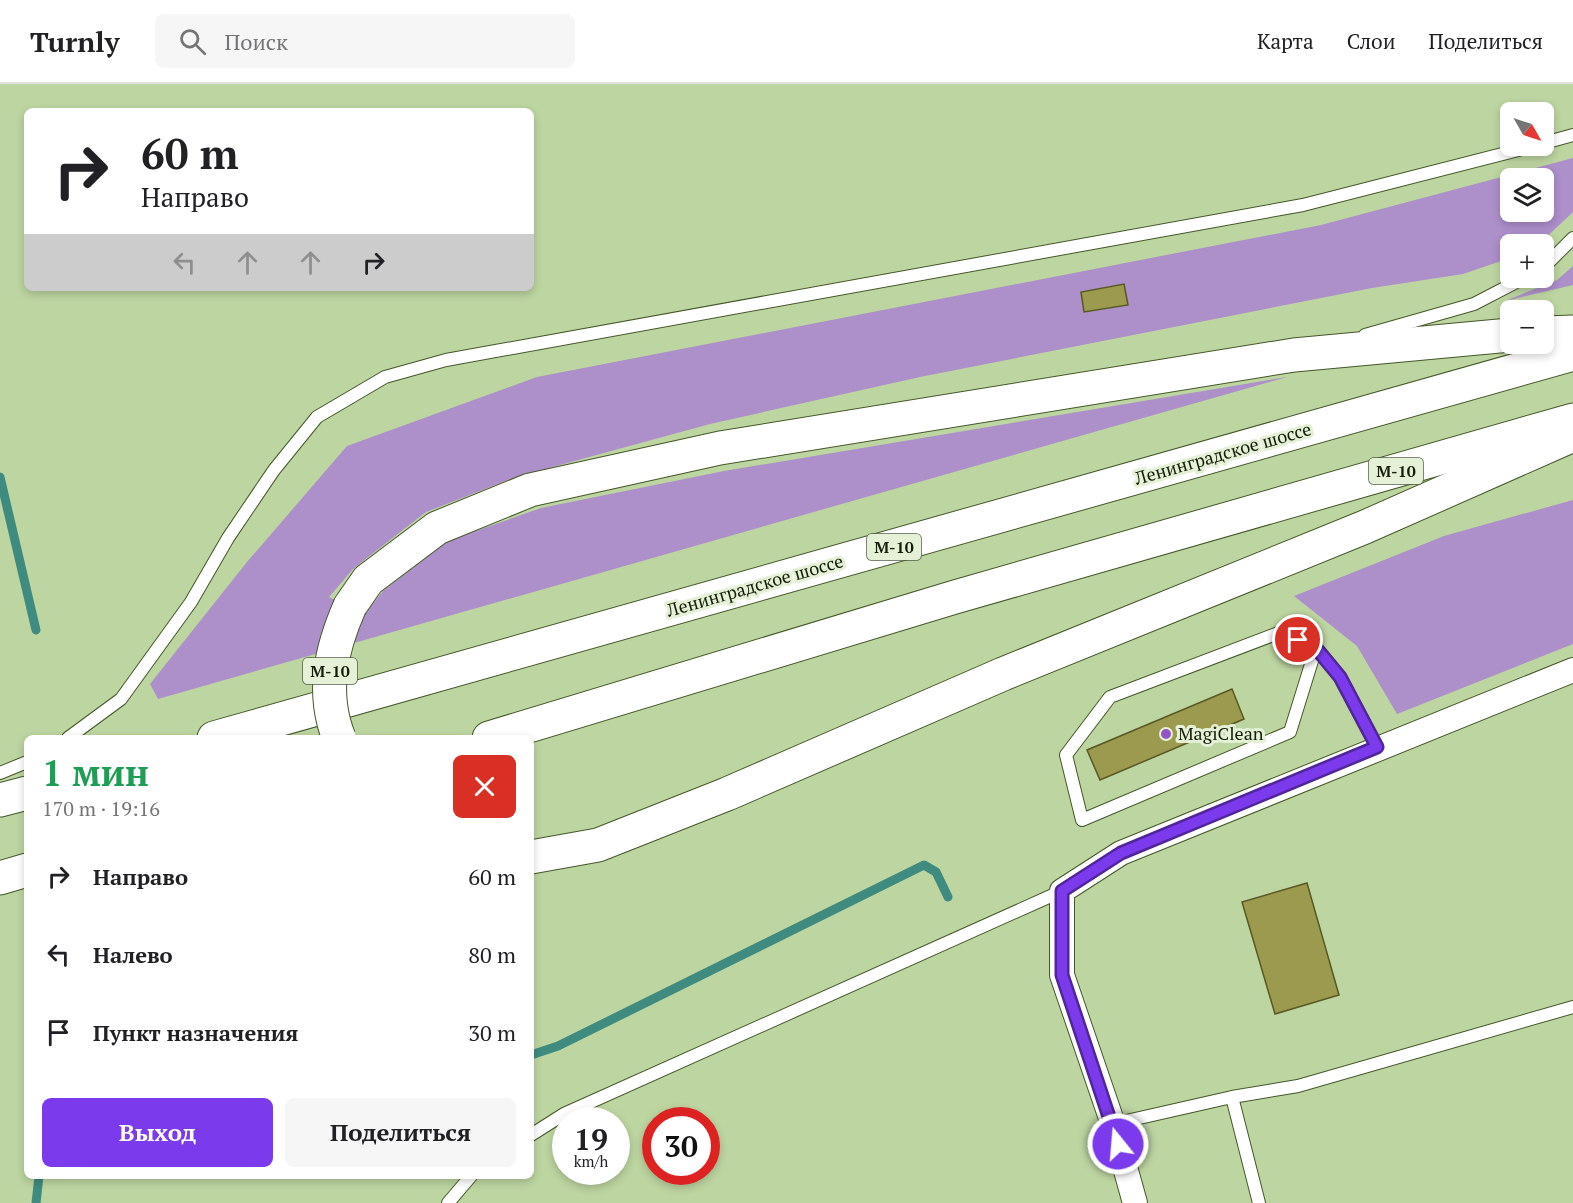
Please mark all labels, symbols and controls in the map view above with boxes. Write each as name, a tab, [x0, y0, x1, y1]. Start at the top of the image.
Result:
search box	[155, 14, 575, 68]
text: Turnly	[30, 23, 119, 60]
icon: search	[176, 25, 209, 58]
text: Поиск	[224, 27, 288, 56]
text: Карта	[1257, 27, 1314, 55]
text: Слои	[1347, 27, 1396, 55]
text: Поделиться	[1429, 27, 1543, 55]
north arrow	[1500, 102, 1554, 156]
map controls	[1500, 102, 1554, 354]
text: 60 m	[141, 125, 239, 181]
icon: right	[42, 132, 120, 210]
button: layers	[1500, 168, 1554, 222]
text: Направо	[141, 179, 249, 215]
button: +	[1500, 234, 1554, 288]
icon: left	[168, 246, 201, 279]
icon: ahead	[231, 246, 264, 279]
icon: ahead	[294, 246, 327, 279]
icon: right	[357, 246, 390, 279]
button: −	[1500, 300, 1554, 354]
street label: Ленинградское шоссе	[1131, 416, 1314, 490]
road number: М-10	[1369, 458, 1423, 484]
road number: М-10	[867, 534, 921, 560]
street label: Ленинградское шоссе	[663, 548, 846, 622]
pin	[1272, 614, 1323, 665]
icon: arrive	[1281, 623, 1314, 656]
road number: М-10	[303, 658, 357, 684]
place label: MagiClean	[1178, 721, 1264, 745]
marker: MagiClean	[1159, 727, 1173, 741]
text: 1 мин	[42, 749, 149, 796]
button: close	[453, 755, 516, 818]
text: 170 m · 19:16	[42, 795, 160, 822]
icon: right	[42, 860, 75, 893]
text: Направо	[93, 862, 188, 891]
text: 60 m	[468, 862, 516, 891]
icon: left	[42, 938, 75, 971]
text: Налево	[93, 940, 173, 969]
text: 80 m	[468, 940, 516, 969]
icon: arrive	[42, 1016, 75, 1049]
text: Пункт назначения	[93, 1018, 298, 1047]
text: 30 m	[468, 1018, 516, 1047]
button: Выход	[42, 1098, 273, 1167]
button: Поделиться	[285, 1098, 516, 1167]
speed limit sign: 30	[642, 1107, 720, 1185]
position arrow	[1086, 1112, 1150, 1176]
text: 19	[574, 1119, 608, 1159]
text: km/h	[574, 1151, 608, 1171]

